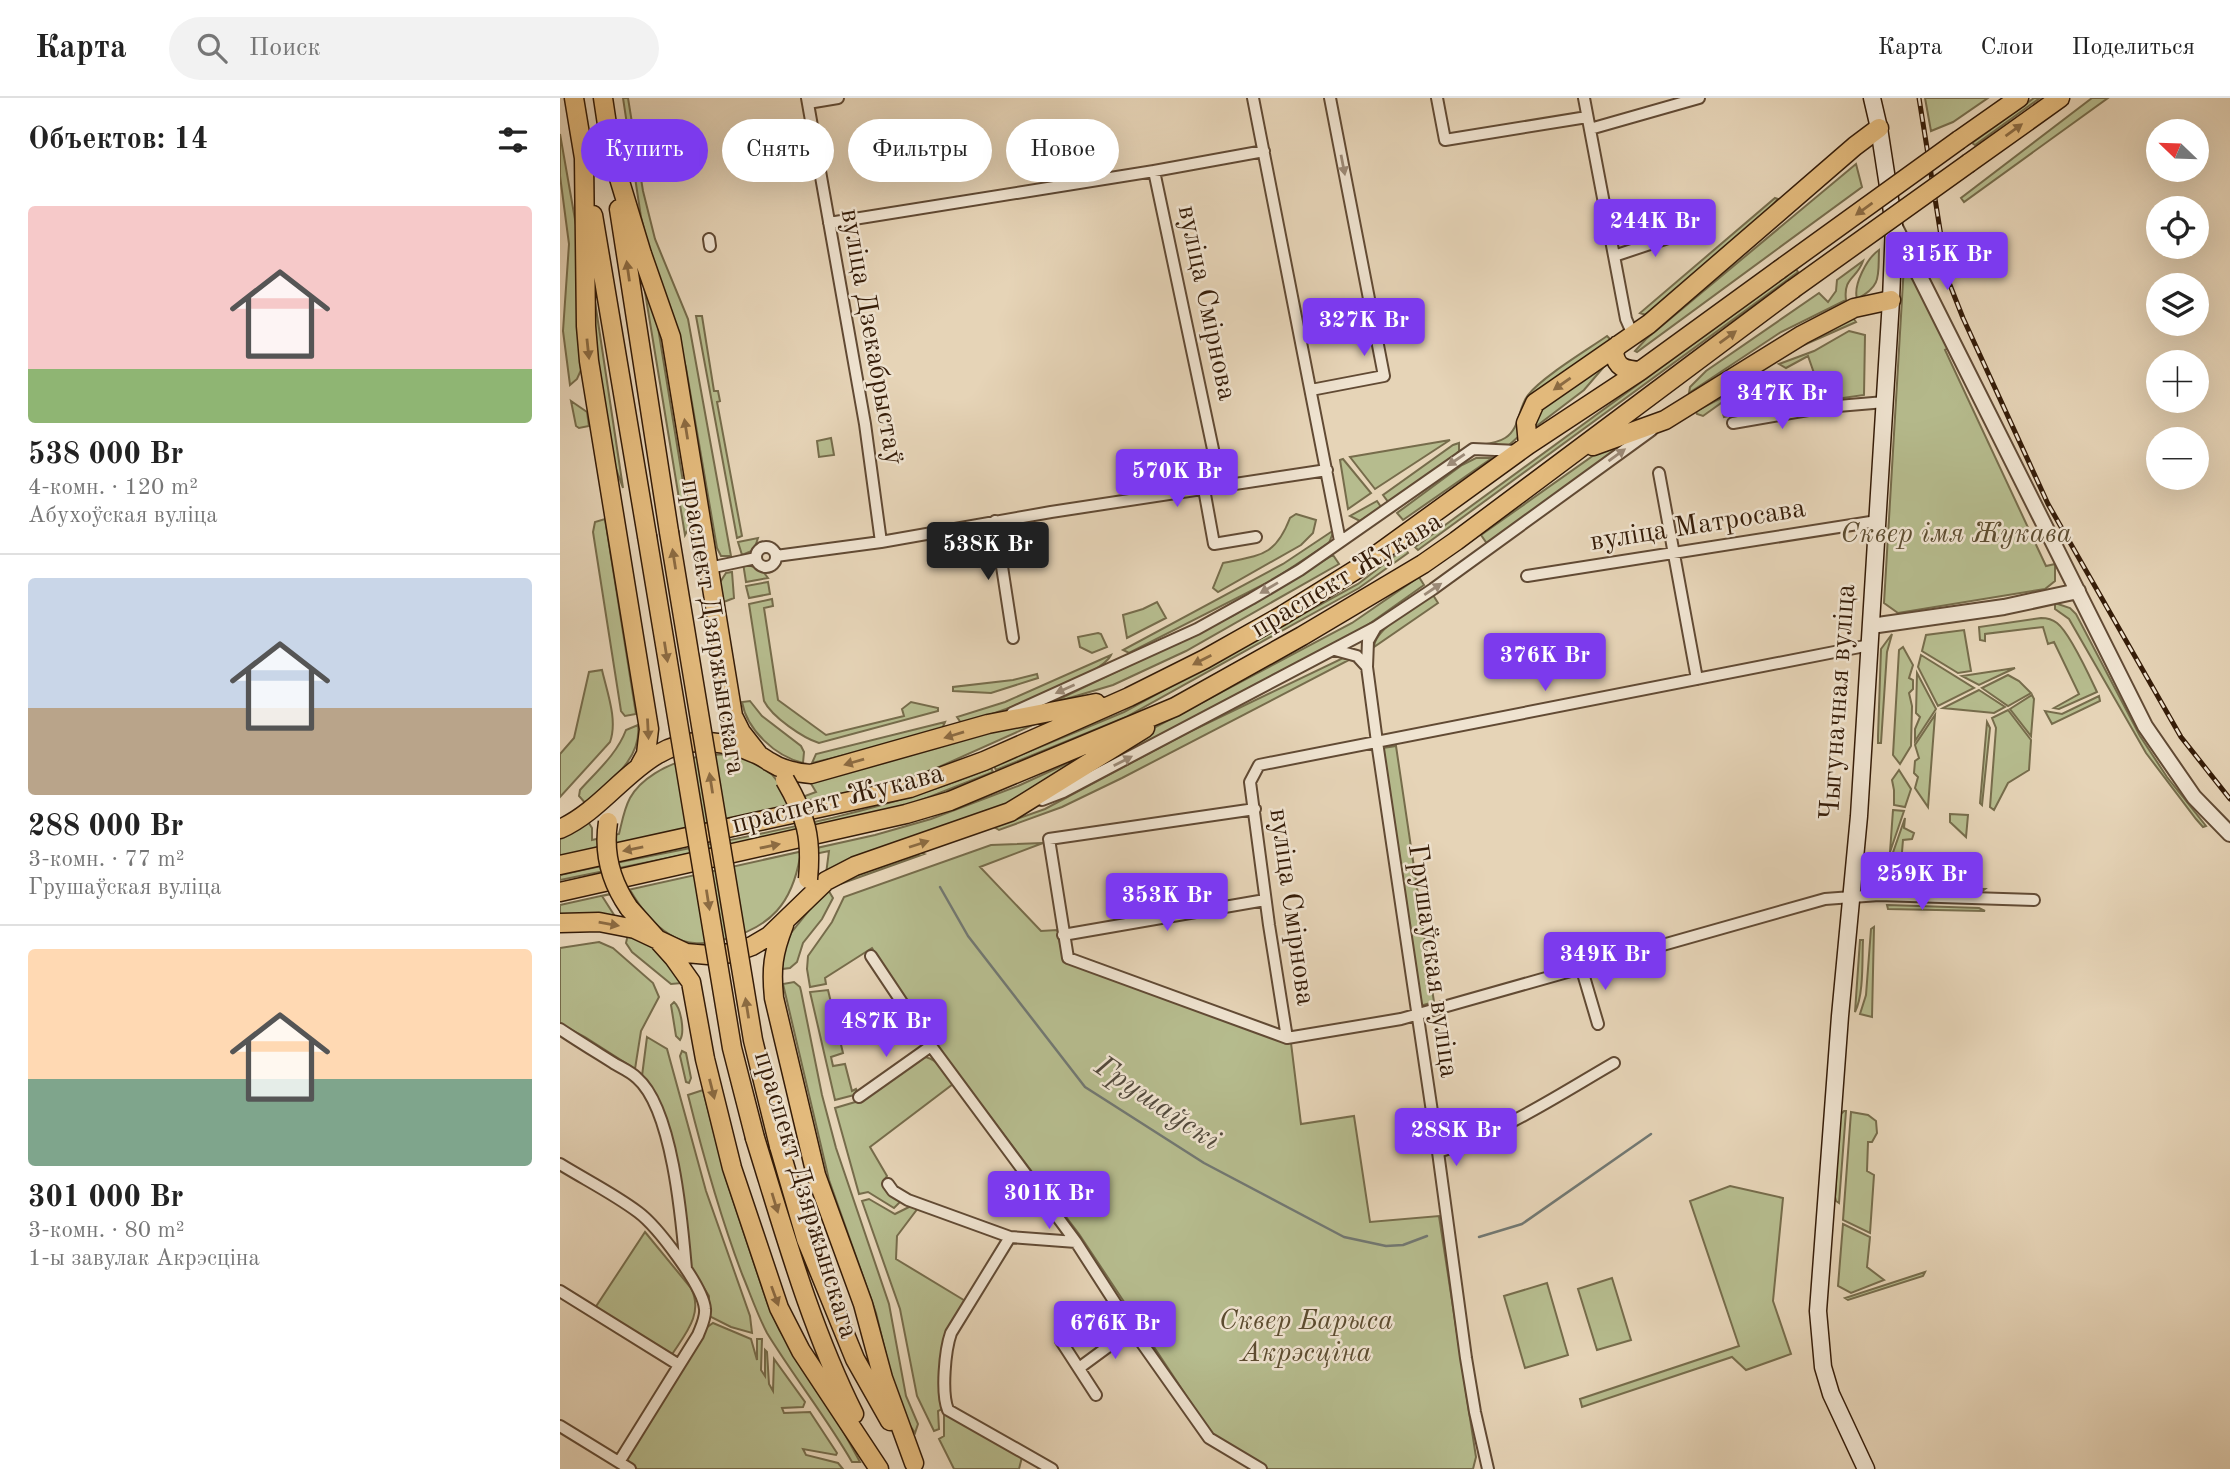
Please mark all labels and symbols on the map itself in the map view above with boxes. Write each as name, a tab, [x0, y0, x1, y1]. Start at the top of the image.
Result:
north arrow	[2146, 119, 2208, 182]
one-way arrow	[2005, 123, 2023, 137]
one-way arrow	[1338, 154, 1349, 176]
pin: 244K Br	[1590, 200, 1720, 259]
one-way arrow	[1855, 202, 1873, 216]
street label: вуліца Смірнова	[1172, 203, 1240, 403]
street label: вуліца Дзекабрыстаў	[835, 207, 907, 468]
pin: 315K Br	[1882, 232, 2012, 292]
one-way arrow	[622, 260, 633, 282]
pin: 327K Br	[1299, 299, 1429, 358]
one-way arrow	[1719, 331, 1737, 345]
one-way arrow	[583, 338, 594, 360]
pin: 347K Br	[1717, 372, 1847, 431]
one-way arrow	[1553, 377, 1571, 391]
one-way arrow	[680, 418, 691, 440]
one-way arrow	[1608, 449, 1626, 463]
pin: 570K Br	[1112, 450, 1242, 509]
one-way arrow	[1446, 453, 1466, 466]
street label: праспект Дзяржынскага	[675, 477, 749, 777]
street label: вуліца Матросава	[1588, 495, 1808, 557]
street label: праспект Жукава	[1247, 508, 1448, 644]
park label: Сквер імя Жукава	[1840, 521, 2072, 549]
pin: 538K Br	[923, 522, 1053, 582]
one-way arrow	[668, 548, 679, 570]
one-way arrow	[1259, 582, 1278, 594]
one-way arrow	[1424, 582, 1442, 596]
street label: Чыгуначная вуліца	[1817, 583, 1861, 821]
pin: 376K Br	[1480, 634, 1610, 693]
one-way arrow	[661, 641, 672, 663]
one-way arrow	[1192, 654, 1212, 666]
one-way arrow	[1055, 683, 1075, 695]
one-way arrow	[643, 718, 654, 740]
one-way arrow	[943, 730, 964, 740]
one-way arrow	[1114, 755, 1134, 767]
one-way arrow	[843, 758, 864, 768]
street label: праспект Жукава	[729, 760, 947, 840]
one-way arrow	[705, 772, 716, 794]
street label: вуліца Смірнова	[1263, 807, 1319, 1008]
one-way arrow	[909, 838, 930, 849]
one-way arrow	[759, 840, 781, 851]
street label: Грушаўская вуліца	[1402, 842, 1462, 1080]
one-way arrow	[622, 844, 644, 855]
pin: 259K Br	[1857, 852, 1987, 912]
pin: 353K Br	[1102, 874, 1232, 933]
one-way arrow	[703, 889, 714, 911]
one-way arrow	[598, 919, 620, 930]
pin: 349K Br	[1540, 932, 1670, 992]
one-way arrow	[741, 997, 752, 1019]
pin: 487K Br	[821, 1000, 951, 1059]
street label: праспект Дзяржынскага	[748, 1048, 862, 1342]
water label: Грушаўскі	[1088, 1051, 1225, 1157]
one-way arrow	[707, 1079, 718, 1101]
pin: 288K Br	[1391, 1108, 1521, 1168]
pin: 301K Br	[984, 1172, 1114, 1231]
one-way arrow	[770, 1193, 781, 1214]
one-way arrow	[769, 1285, 780, 1306]
pin: 676K Br	[1050, 1302, 1180, 1361]
park label: Сквер Барыса Акрэсціна	[1219, 1308, 1393, 1368]

